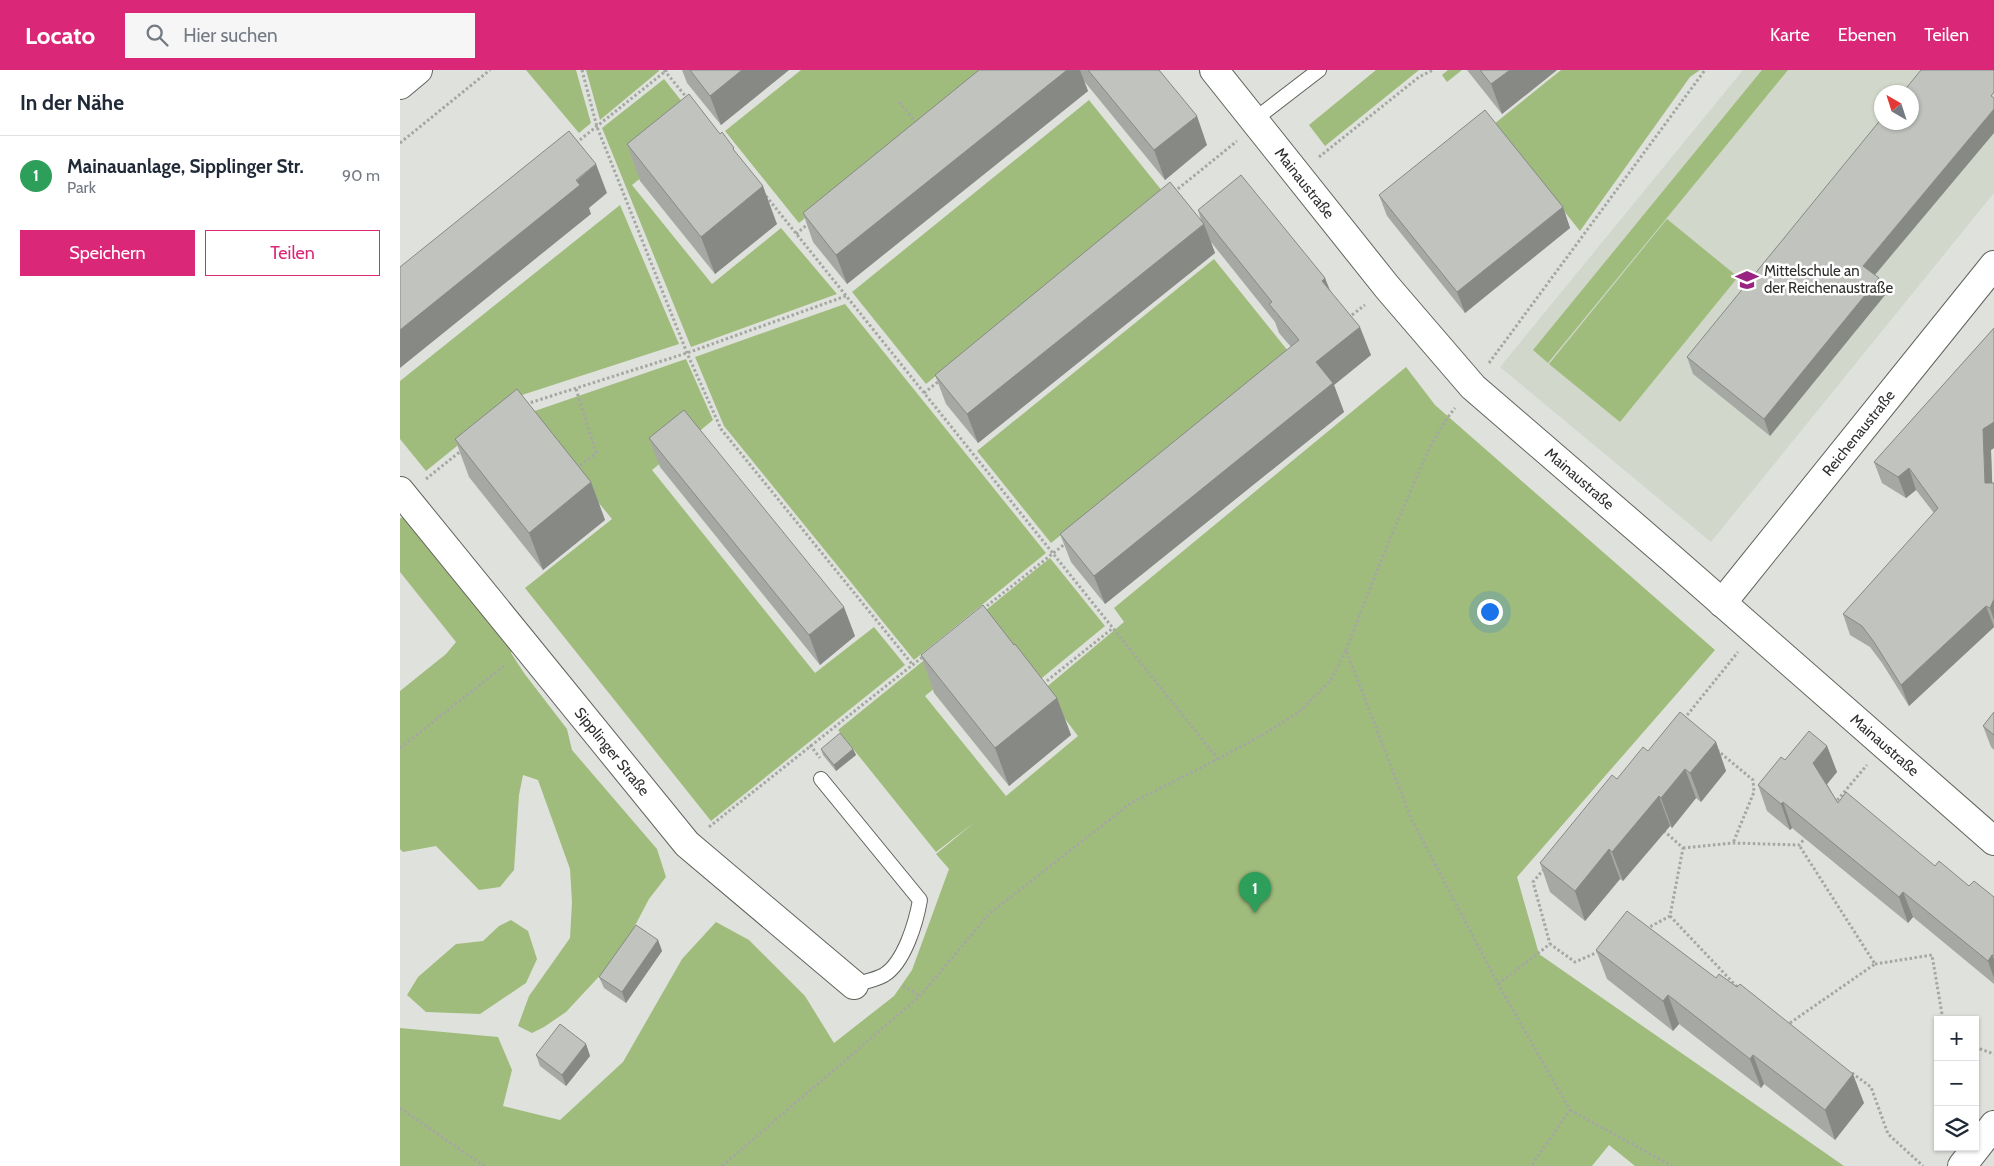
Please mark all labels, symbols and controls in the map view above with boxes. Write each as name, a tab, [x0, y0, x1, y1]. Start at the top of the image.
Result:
search box	[125, 13, 475, 58]
text: Locato	[25, 21, 95, 50]
icon: search	[143, 21, 171, 49]
text: Hier suchen	[183, 24, 278, 47]
text: Karte	[1770, 24, 1810, 46]
text: Ebenen	[1838, 24, 1896, 46]
text: Teilen	[1924, 24, 1969, 46]
north arrow	[1874, 85, 1919, 130]
text: In der Nähe	[20, 90, 124, 115]
street label: Mainaustraße	[1271, 144, 1338, 223]
text: Mainauanlage, Sipplinger Str.	[67, 155, 304, 178]
text: 1	[33, 166, 39, 185]
text: 90 m	[342, 166, 380, 185]
text: Park	[67, 178, 96, 197]
button: Speichern	[20, 230, 195, 276]
button: Teilen	[205, 230, 380, 276]
place label: Mittelschule an der Reichenaustraße	[1764, 262, 1893, 297]
school or university icon: Mittelschule an der Reichenaustraße	[1734, 267, 1760, 293]
street label: Reichenaustraße	[1819, 386, 1899, 480]
street label: Mainaustraße	[1541, 444, 1618, 514]
your location	[1477, 599, 1503, 625]
street label: Sipplinger Straße	[571, 704, 653, 800]
street label: Mainaustraße	[1847, 710, 1923, 780]
pin: 1	[1239, 872, 1271, 913]
map controls	[1934, 1016, 1979, 1151]
button: +	[1934, 1016, 1979, 1061]
button: −	[1934, 1061, 1979, 1106]
button: layers	[1934, 1106, 1979, 1151]

